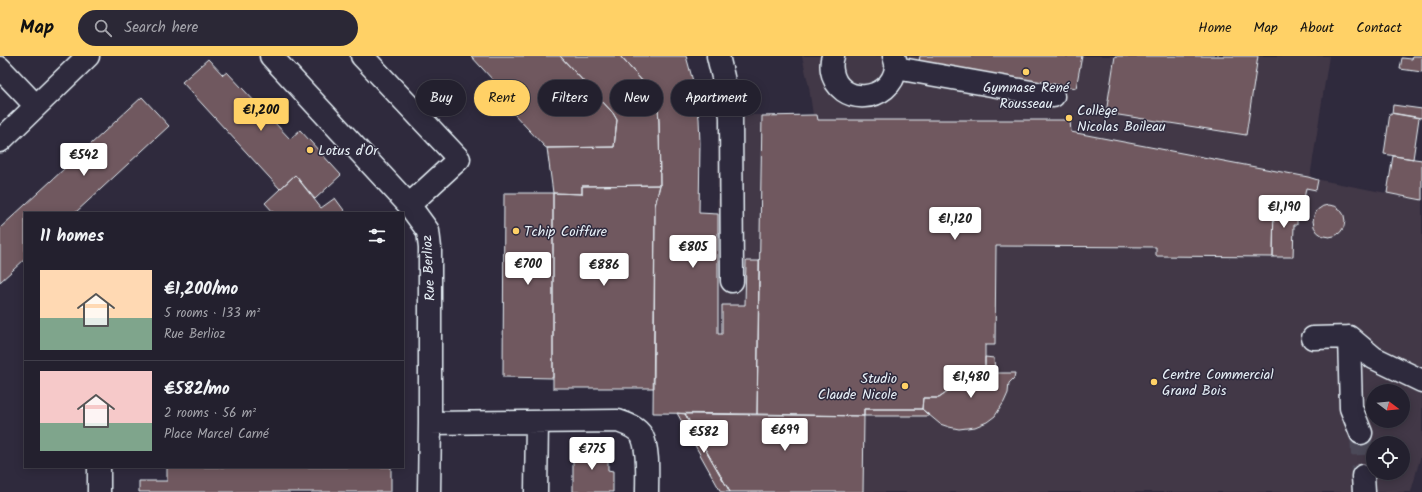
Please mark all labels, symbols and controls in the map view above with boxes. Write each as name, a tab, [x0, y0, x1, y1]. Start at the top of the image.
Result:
search box	[78, 10, 358, 46]
text: Map	[20, 13, 54, 43]
text: Search here	[124, 16, 198, 40]
icon: search	[92, 17, 114, 39]
text: Home	[1198, 17, 1232, 39]
text: Map	[1254, 17, 1278, 39]
text: About	[1300, 17, 1334, 39]
text: Contact	[1356, 17, 1402, 39]
marker: Gymnase René Rousseau	[1021, 67, 1031, 77]
place label: Gymnase René Rousseau	[983, 77, 1070, 115]
chip: Buy	[416, 80, 466, 116]
chip: Rent	[474, 80, 530, 116]
chip: Filters	[538, 80, 602, 116]
chip: New	[610, 80, 663, 116]
chip: Apartment	[671, 80, 761, 116]
pin: €1,200	[228, 98, 294, 132]
text: €1,200	[243, 100, 279, 121]
place label: Collège Nicolas Boileau	[1077, 100, 1166, 138]
marker: Collège Nicolas Boileau	[1064, 113, 1074, 123]
place label: Lotus d'Or	[318, 140, 379, 162]
pin: €542	[60, 143, 108, 177]
text: €542	[69, 145, 99, 166]
marker: Lotus d'Or	[305, 145, 315, 155]
pin: €1,190	[1251, 195, 1317, 229]
text: €1,190	[1268, 197, 1300, 218]
pin: €1,120	[922, 207, 988, 241]
text: €1,120	[938, 209, 972, 230]
place label: Tchip Coiffure	[524, 221, 608, 243]
text: 11 homes	[40, 223, 104, 250]
icon: filters	[366, 225, 388, 247]
marker: Tchip Coiffure	[511, 226, 521, 236]
street label: Rue Berlioz	[416, 234, 442, 301]
pin: €805	[669, 235, 717, 269]
text: €805	[678, 237, 708, 258]
pin: €700	[504, 252, 552, 286]
pin: €886	[580, 253, 628, 287]
text: €700	[514, 254, 542, 275]
text: €886	[589, 255, 619, 276]
text: €1,200/mo	[164, 276, 238, 303]
icon: home	[72, 286, 120, 334]
text: 5 rooms · 133 m²	[164, 303, 260, 324]
text: Rue Berlioz	[164, 324, 225, 345]
place label: Centre Commercial Grand Bois	[1162, 364, 1274, 402]
pin: €1,480	[938, 365, 1004, 399]
text: €1,480	[953, 367, 990, 388]
place label: Studio Claude Nicole	[818, 368, 898, 406]
text: €582/mo	[164, 376, 230, 403]
marker: Centre Commercial Grand Bois	[1149, 377, 1159, 387]
marker: Studio Claude Nicole	[900, 381, 910, 391]
north arrow	[1366, 384, 1410, 428]
map controls	[1366, 384, 1410, 480]
icon: home	[72, 387, 120, 435]
text: 2 rooms · 56 m²	[164, 403, 256, 424]
pin: €699	[761, 418, 809, 452]
pin: €582	[680, 420, 728, 454]
text: €699	[771, 420, 799, 441]
text: €582	[689, 422, 719, 443]
text: Place Marcel Carné	[164, 424, 269, 445]
button: locate	[1366, 436, 1410, 480]
pin: €775	[568, 437, 616, 471]
text: €775	[578, 439, 606, 460]

